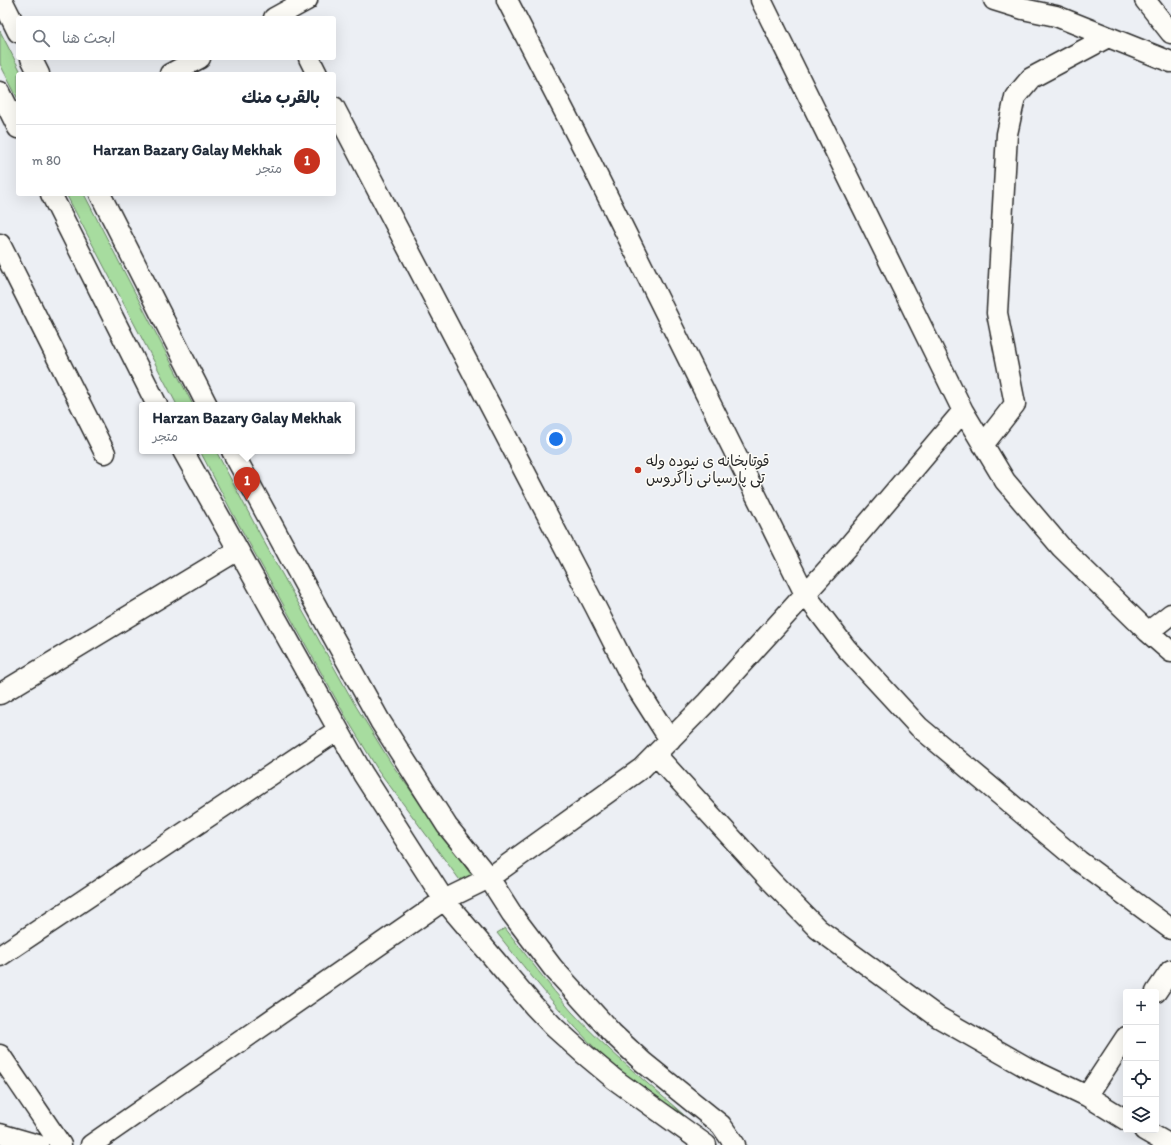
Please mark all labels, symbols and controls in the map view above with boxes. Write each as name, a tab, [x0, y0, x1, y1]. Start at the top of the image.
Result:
search box	[16, 16, 336, 60]
icon: search	[30, 27, 52, 49]
text: ابحث هنا	[62, 29, 116, 47]
text: بالقرب منك	[242, 87, 320, 107]
text: Harzan Bazary Galay Mekhak	[93, 141, 282, 159]
text: 80 m	[32, 153, 61, 168]
text: 1	[304, 153, 310, 168]
text: متجر	[257, 161, 282, 176]
popup	[139, 402, 355, 454]
text: Harzan Bazary Galay Mekhak	[153, 409, 341, 427]
text: متجر	[153, 429, 178, 444]
your location	[546, 429, 566, 449]
place label: قوتابخانه ی نیوده وله تی پارسیانی زاگروس	[646, 452, 770, 488]
marker: قوتابخانه ی نیوده وله تی پارسیانی زاگروس	[633, 465, 643, 475]
pin: 1	[234, 467, 260, 500]
map controls	[1123, 989, 1159, 1133]
button: +	[1123, 989, 1159, 1025]
button: −	[1123, 1025, 1159, 1061]
button: locate	[1123, 1061, 1159, 1097]
button: layers	[1123, 1097, 1159, 1133]

